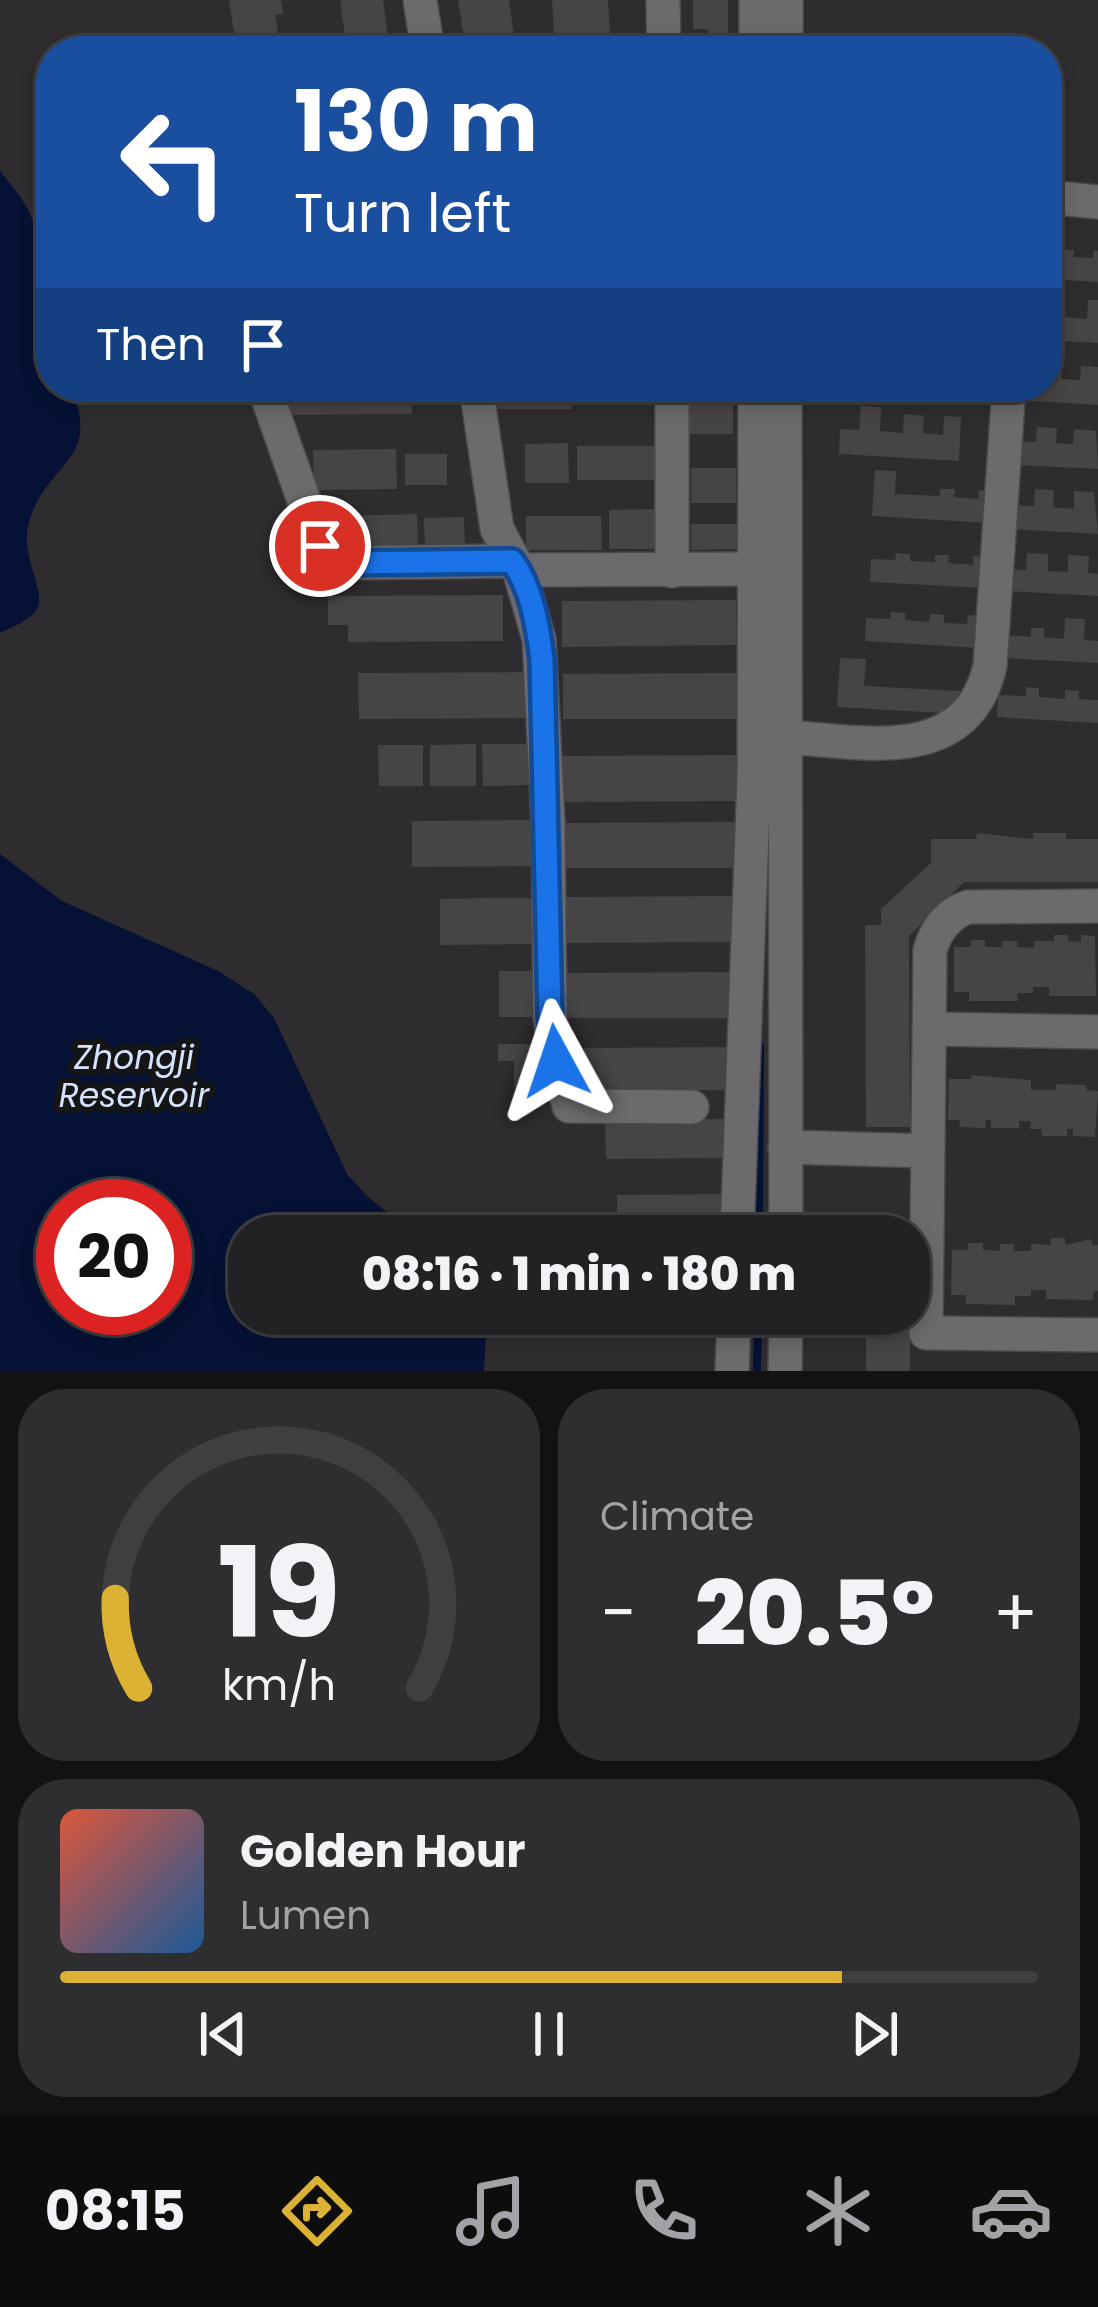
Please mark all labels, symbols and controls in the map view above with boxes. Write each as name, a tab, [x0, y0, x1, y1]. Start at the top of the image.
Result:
text: 130 m	[294, 63, 538, 180]
icon: left	[96, 84, 252, 240]
text: Turn left	[294, 175, 511, 251]
icon: arrive	[230, 312, 296, 378]
text: Then	[96, 313, 206, 376]
pin	[269, 495, 371, 597]
icon: arrive	[287, 513, 353, 579]
position arrow	[493, 998, 619, 1124]
water label: Zhongji Reservoir	[59, 1034, 210, 1119]
speed limit sign: 20	[36, 1179, 192, 1335]
text: 08:16 · 1 min · 180 m	[362, 1243, 796, 1306]
text: Climate	[600, 1489, 754, 1544]
text: 19	[217, 1506, 341, 1681]
text: 20.5°	[695, 1550, 934, 1677]
text: −	[600, 1567, 636, 1659]
text: +	[993, 1567, 1038, 1659]
text: km/h	[222, 1655, 336, 1715]
text: Golden Hour	[240, 1820, 526, 1883]
text: Lumen	[240, 1888, 371, 1943]
icon: previous	[190, 2001, 256, 2067]
icon: pause	[516, 2001, 582, 2067]
icon: next	[842, 2001, 908, 2067]
icon: directions	[275, 2169, 359, 2253]
icon: music	[449, 2169, 533, 2253]
icon: phone	[622, 2169, 706, 2253]
icon: climate	[796, 2169, 880, 2253]
icon: car	[969, 2169, 1053, 2253]
text: 08:15	[45, 2173, 186, 2249]

